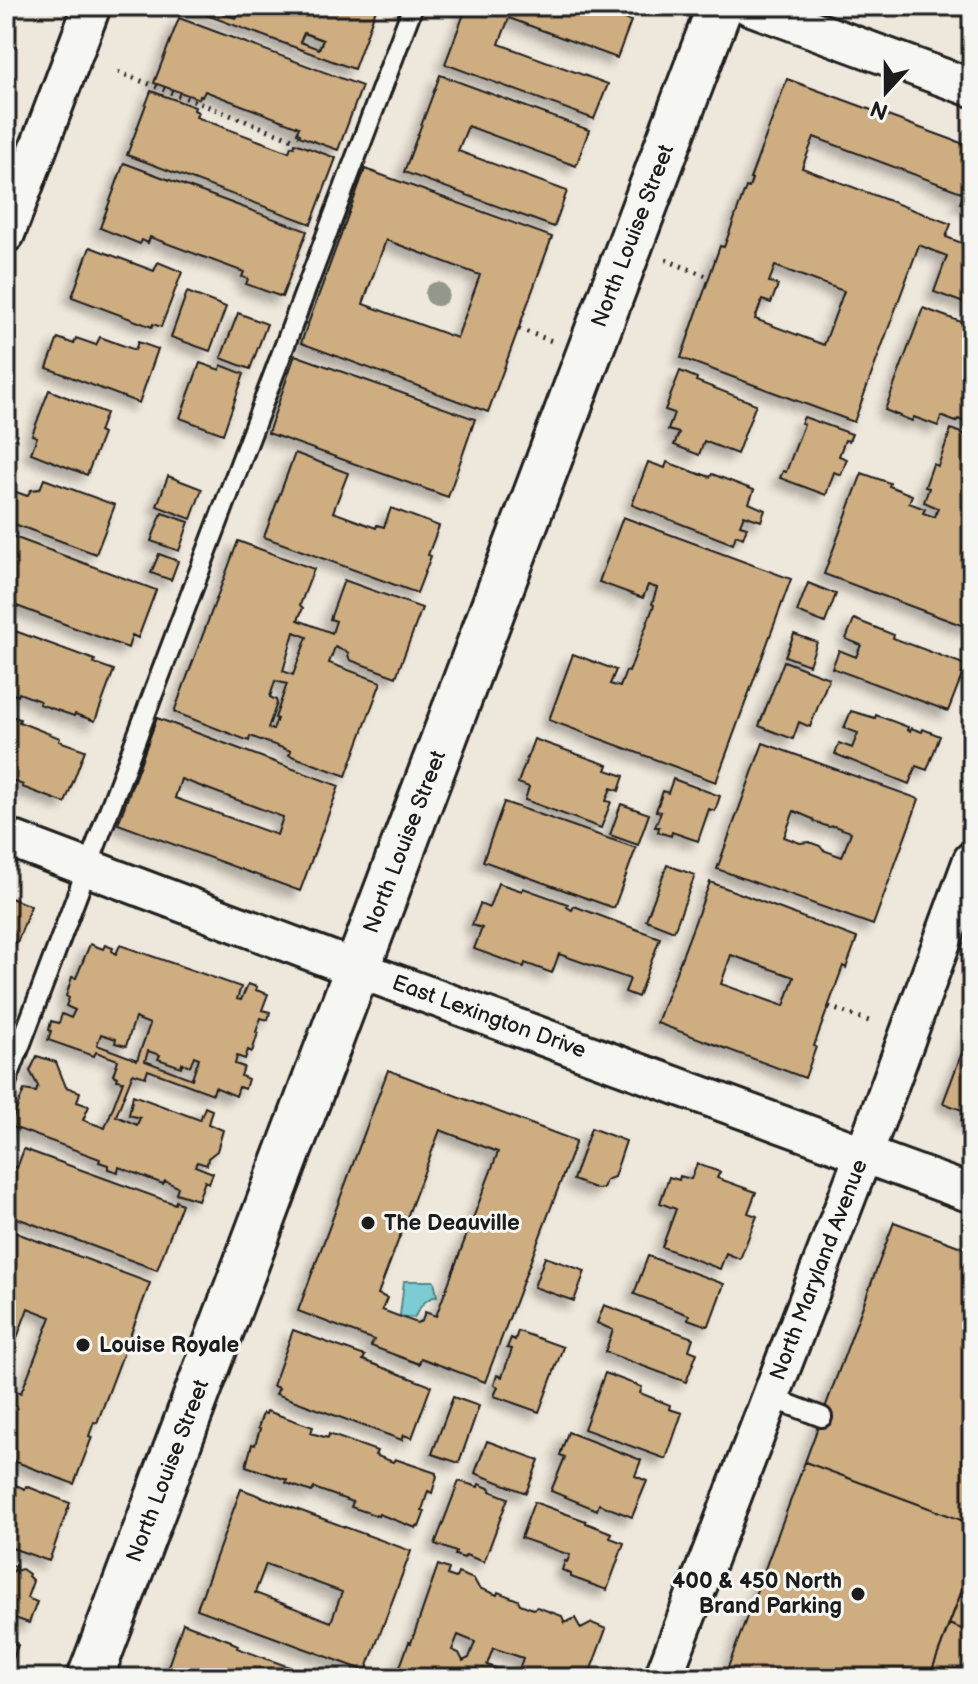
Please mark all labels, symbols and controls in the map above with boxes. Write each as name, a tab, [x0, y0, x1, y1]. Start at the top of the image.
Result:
north arrow	[846, 52, 926, 132]
text: N	[867, 94, 892, 125]
street label: North Louise Street	[586, 141, 680, 331]
street label: North Louise Street	[358, 747, 452, 937]
street label: East Lexington Drive	[388, 969, 590, 1065]
street label: North Maryland Avenue	[764, 1156, 874, 1384]
place label: The Deauville	[384, 1210, 520, 1237]
marker: The Deauville	[359, 1214, 377, 1232]
place label: Louise Royale	[99, 1332, 239, 1359]
marker: Louise Royale	[74, 1336, 92, 1354]
street label: North Louise Street	[121, 1376, 215, 1566]
place label: 400 & 450 North Brand Parking	[672, 1568, 842, 1620]
marker: 400 & 450 North Brand Parking	[849, 1585, 867, 1603]

